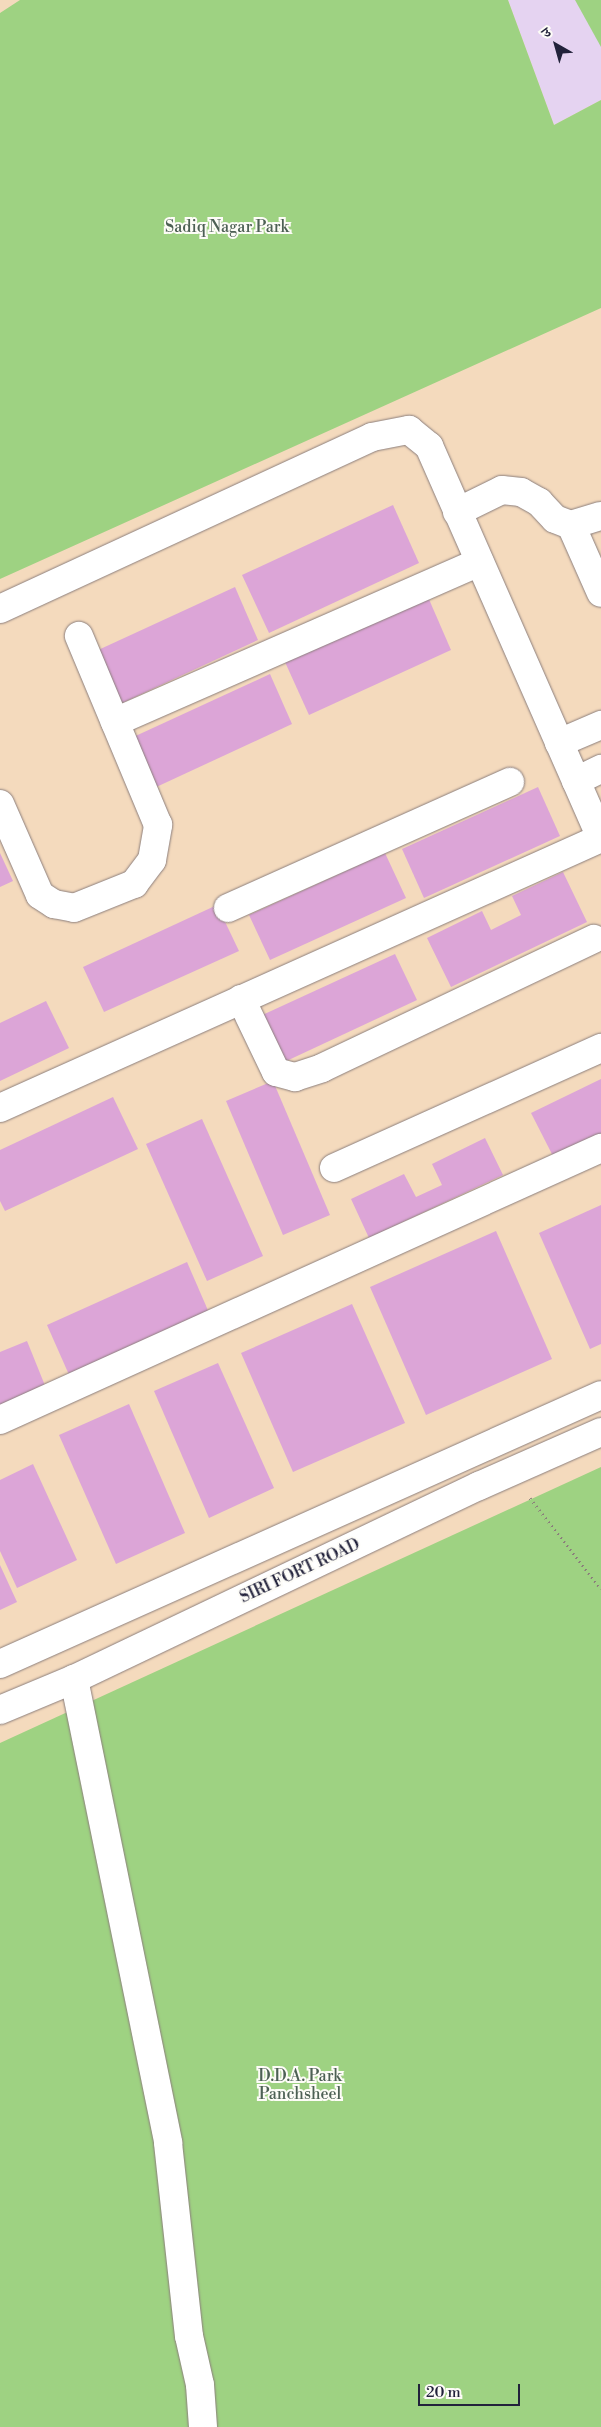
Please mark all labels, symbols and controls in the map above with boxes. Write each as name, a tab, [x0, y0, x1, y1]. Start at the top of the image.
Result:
north arrow	[531, 20, 581, 70]
text: उ	[538, 24, 555, 42]
park label: Sadiq Nagar Park	[165, 217, 289, 237]
street label: SIRI FORT ROAD	[237, 1535, 363, 1607]
park label: D.D.A. Park Panchsheel	[258, 2066, 342, 2104]
scale bar	[421, 2374, 524, 2406]
text: 20 m	[426, 2383, 461, 2402]

